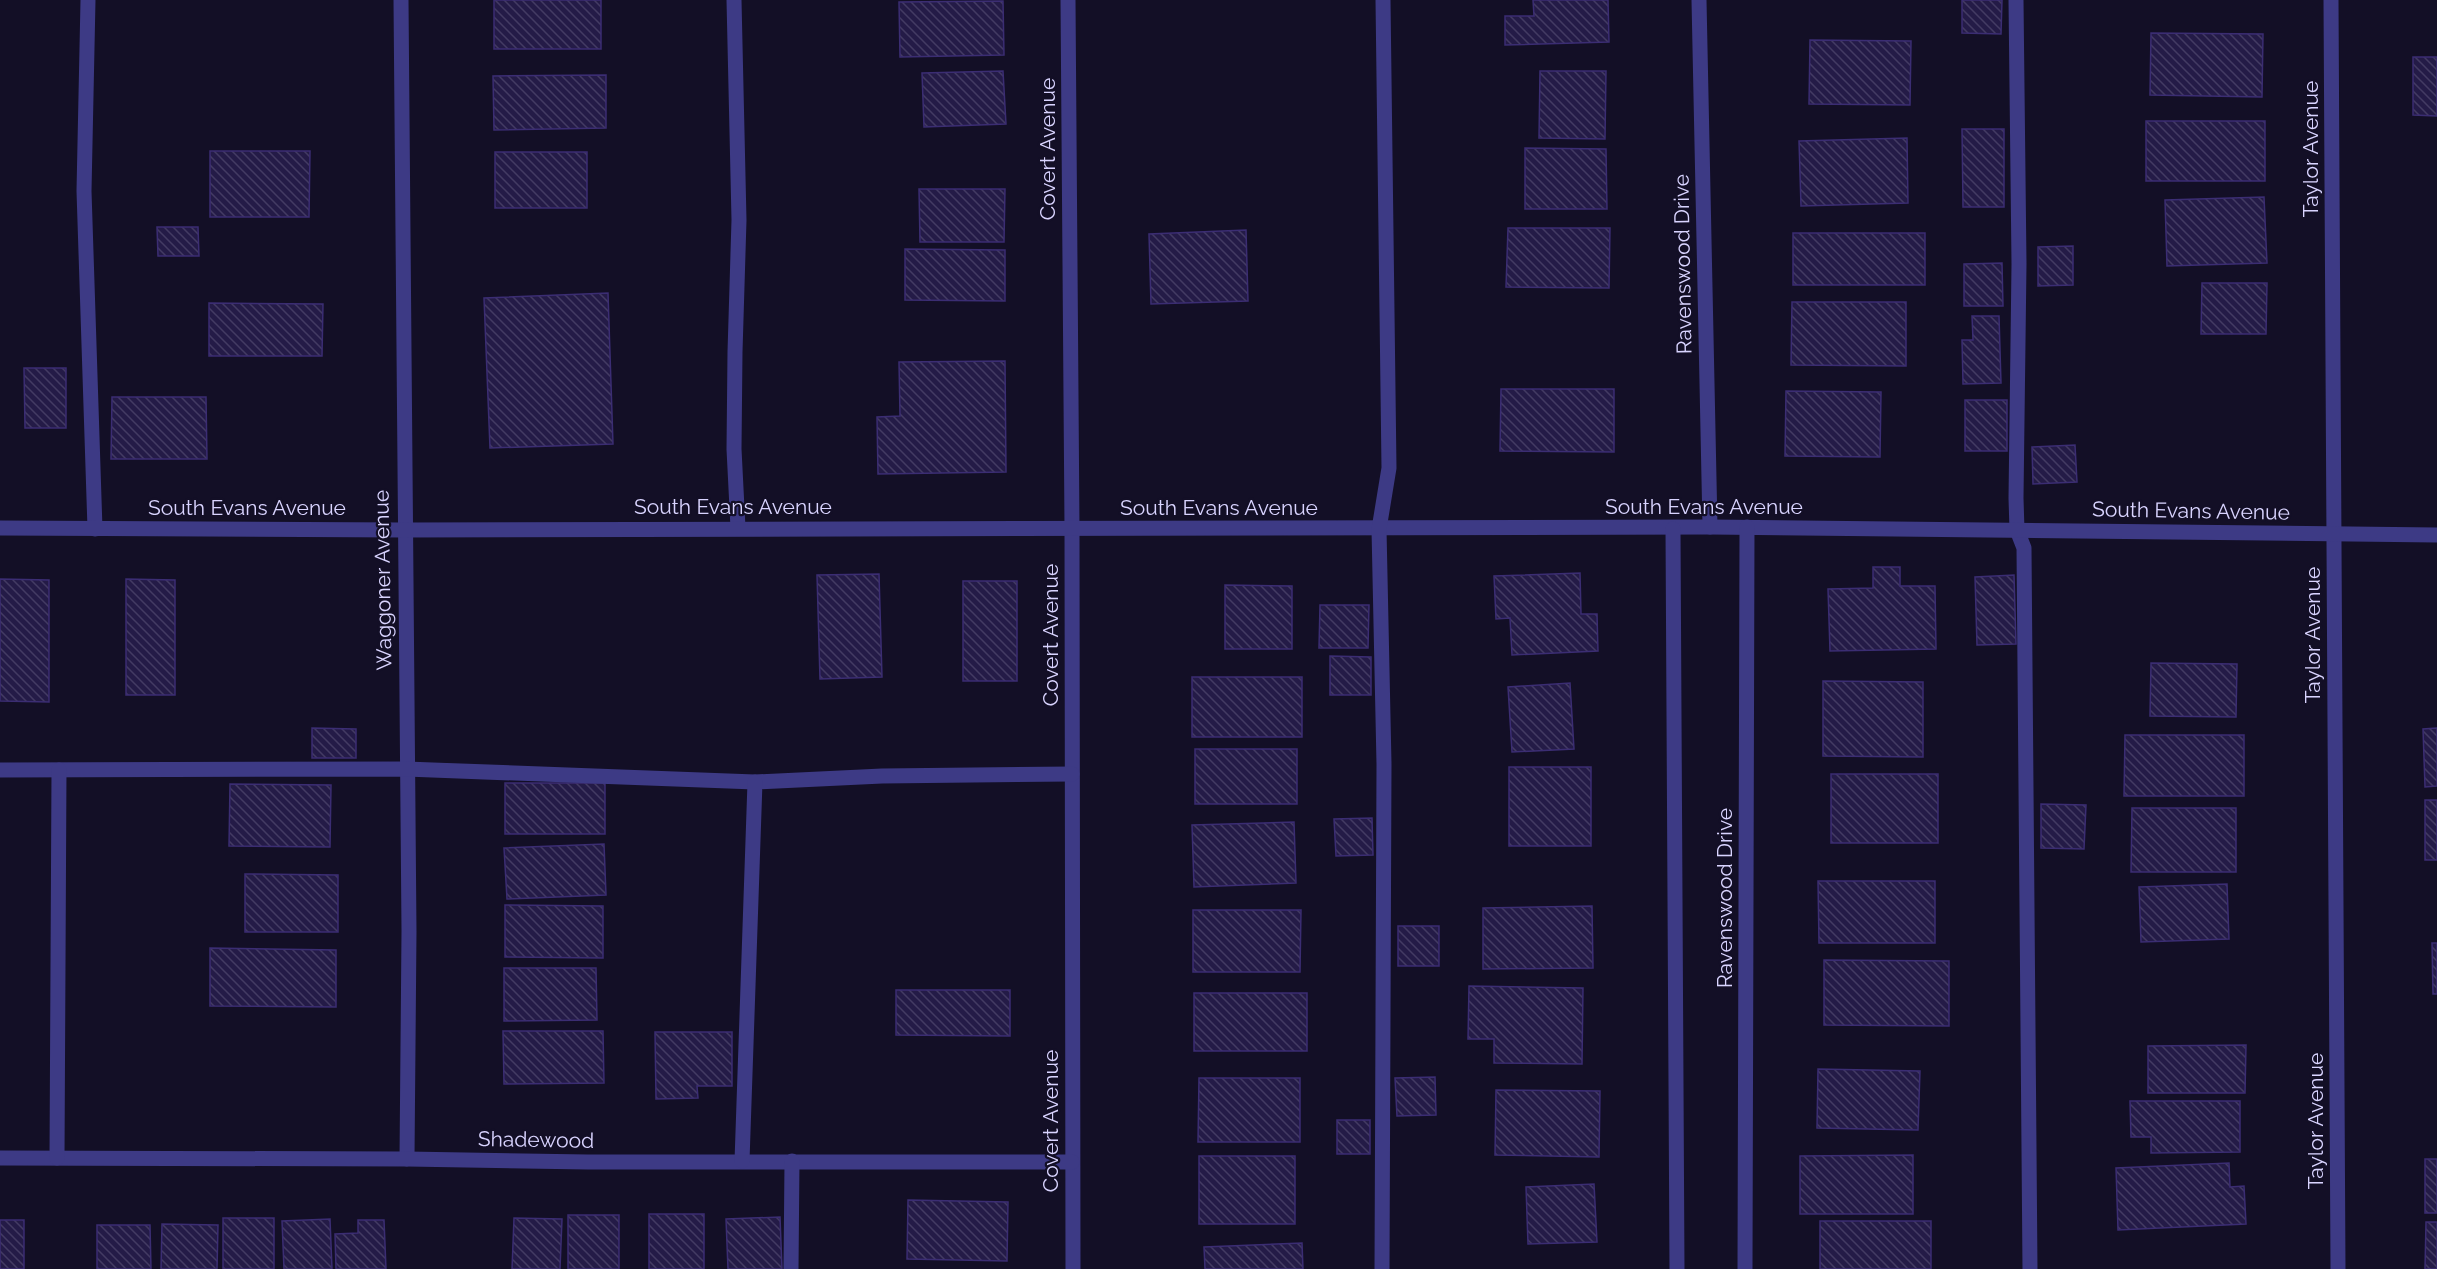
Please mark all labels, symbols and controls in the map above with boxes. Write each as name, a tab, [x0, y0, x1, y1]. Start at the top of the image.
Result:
street label: Covert Avenue	[1035, 78, 1060, 220]
street label: Taylor Avenue	[2298, 81, 2323, 217]
street label: Ravenswood Drive	[1668, 174, 1697, 354]
street label: Waggoner Avenue	[368, 489, 397, 671]
street label: South Evans Avenue	[634, 494, 832, 519]
street label: South Evans Avenue	[1605, 494, 1803, 519]
street label: South Evans Avenue	[148, 495, 346, 520]
street label: South Evans Avenue	[1120, 495, 1318, 520]
street label: South Evans Avenue	[2092, 496, 2290, 525]
street label: Covert Avenue	[1038, 564, 1063, 706]
street label: Taylor Avenue	[2300, 567, 2325, 703]
street label: Ravenswood Drive	[1712, 808, 1737, 988]
street label: Covert Avenue	[1038, 1050, 1063, 1192]
street label: Taylor Avenue	[2303, 1053, 2328, 1189]
street label: Shadewood	[478, 1126, 594, 1153]

